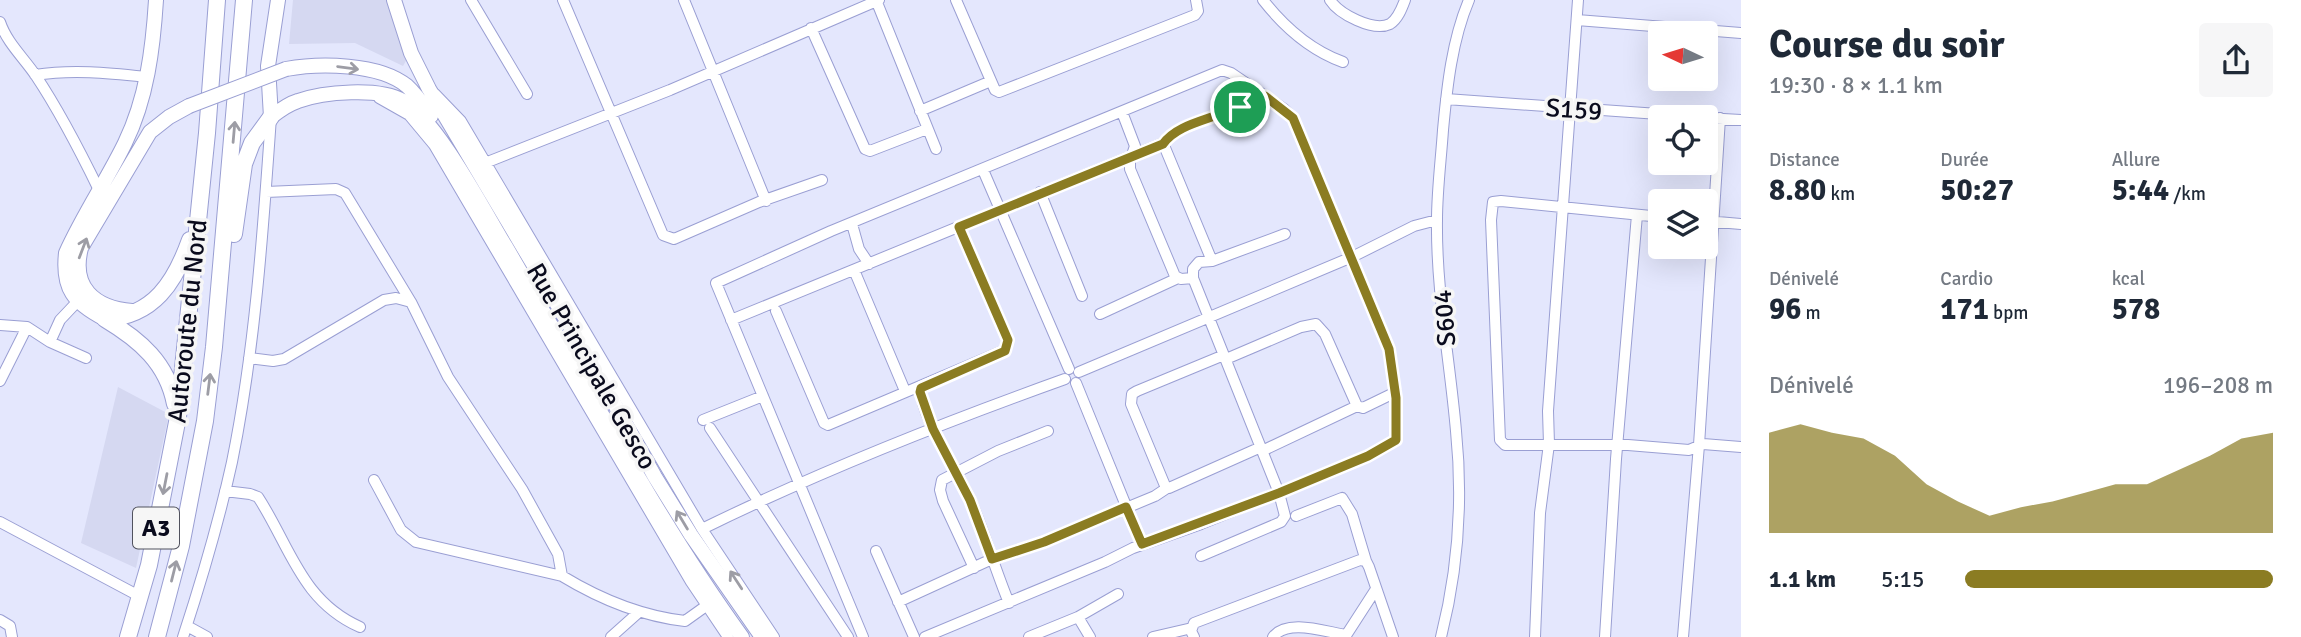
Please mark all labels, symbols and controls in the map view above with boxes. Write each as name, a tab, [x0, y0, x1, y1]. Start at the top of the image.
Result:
north arrow	[1648, 21, 1718, 91]
map controls	[1648, 21, 1718, 259]
text: Course du soir	[1769, 21, 2005, 68]
button: share	[2199, 23, 2273, 97]
one-way arrow	[336, 62, 358, 75]
text: 19:30 · 8 × 1.1 km	[1769, 71, 1943, 100]
pin	[1210, 77, 1270, 137]
icon: arrive	[1221, 88, 1259, 126]
street label: S159	[1545, 92, 1603, 128]
button: locate	[1648, 105, 1718, 175]
one-way arrow	[227, 121, 240, 144]
text: Distance	[1769, 148, 1840, 172]
text: Durée	[1940, 148, 1989, 172]
text: Allure	[2112, 148, 2160, 172]
text: 8.80	[1769, 172, 1826, 209]
text: 50:27	[1940, 172, 2014, 209]
text: 5:44	[2112, 172, 2169, 209]
text: km	[1826, 182, 1855, 206]
text: /km	[2169, 182, 2206, 206]
button: layers	[1648, 189, 1718, 259]
street label: Autoroute du Nord	[161, 218, 215, 425]
one-way arrow	[77, 238, 90, 259]
street label: Rue Principale Gesco	[519, 258, 663, 475]
text: Dénivelé	[1769, 267, 1839, 291]
text: Cardio	[1940, 267, 1993, 291]
text: kcal	[2112, 267, 2145, 291]
street label: S604	[1427, 288, 1463, 347]
text: 96	[1769, 291, 1801, 328]
text: 171	[1940, 291, 1989, 328]
text: 578	[2112, 291, 2160, 328]
text: m	[1801, 301, 1821, 325]
text: bpm	[1989, 301, 2028, 325]
text: Dénivelé	[1769, 371, 1854, 400]
text: 196–208 m	[2163, 371, 2273, 400]
one-way arrow	[203, 373, 216, 396]
one-way arrow	[157, 472, 171, 495]
road number: A3	[133, 508, 179, 548]
one-way arrow	[674, 511, 688, 531]
one-way arrow	[168, 560, 182, 583]
text: 1.1 km	[1769, 565, 1836, 594]
text: 5:15	[1881, 565, 1924, 594]
one-way arrow	[729, 571, 744, 590]

